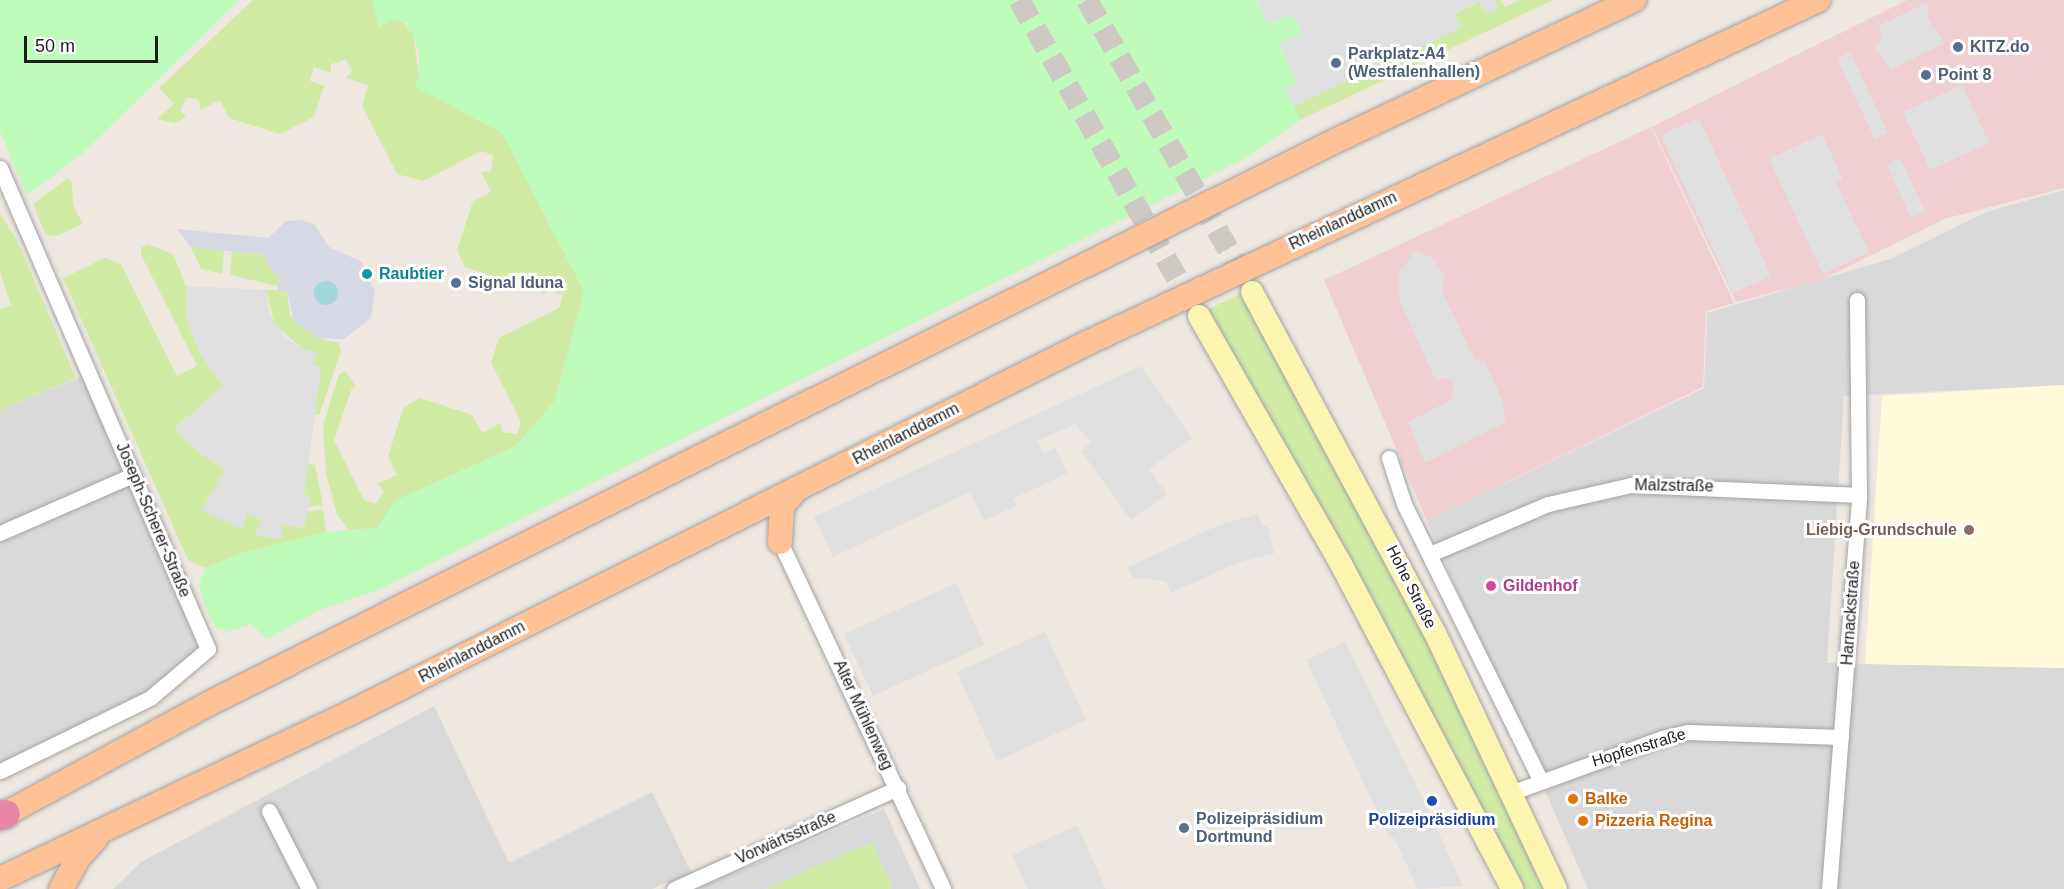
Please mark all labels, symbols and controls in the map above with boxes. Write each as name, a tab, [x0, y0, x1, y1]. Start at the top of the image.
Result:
scale bar	[27, 24, 160, 62]
text: 50 m	[35, 36, 75, 56]
place label: KITZ.do	[1970, 37, 2030, 57]
marker: KITZ.do	[1951, 40, 1965, 54]
place label: Parkplatz-A4 (Westfalenhallen)	[1348, 44, 1480, 82]
marker: Parkplatz-A4 (Westfalenhallen)	[1329, 56, 1343, 70]
place label: Point 8	[1938, 65, 1991, 85]
marker: Point 8	[1919, 68, 1933, 82]
street label: Rheinlanddamm	[1286, 188, 1400, 254]
place label: Raubtier	[379, 264, 444, 284]
marker: Raubtier	[360, 267, 374, 281]
place label: Signal Iduna	[468, 273, 563, 293]
marker: Signal Iduna	[449, 276, 463, 290]
street label: Rheinlanddamm	[850, 399, 962, 469]
street label: Joseph-Scherer-Straße	[112, 440, 194, 600]
street label: Malzstraße	[1634, 476, 1714, 496]
place label: Liebig-Grundschule	[1806, 520, 1957, 540]
marker: Liebig-Grundschule	[1962, 523, 1976, 537]
street label: Hohe Straße	[1382, 542, 1440, 632]
street label: Harnackstraße	[1838, 560, 1864, 666]
place label: Gildenhof	[1503, 576, 1578, 596]
marker: Gildenhof	[1484, 579, 1498, 593]
street label: Rheinlanddamm	[416, 617, 528, 687]
street label: Alter Mühlenweg	[829, 657, 897, 773]
street label: Hopfenstraße	[1590, 725, 1688, 771]
place label: Balke	[1585, 789, 1628, 809]
marker: Balke	[1566, 792, 1580, 806]
marker: Polizeipräsidium	[1425, 794, 1439, 808]
street label: Vorwärtsstraße	[733, 807, 839, 869]
place label: Polizeipräsidium Dortmund	[1196, 809, 1323, 847]
place label: Polizeipräsidium	[1368, 810, 1496, 830]
place label: Pizzeria Regina	[1595, 811, 1712, 831]
marker: Pizzeria Regina	[1576, 814, 1590, 828]
marker: Polizeipräsidium Dortmund	[1177, 821, 1191, 835]

